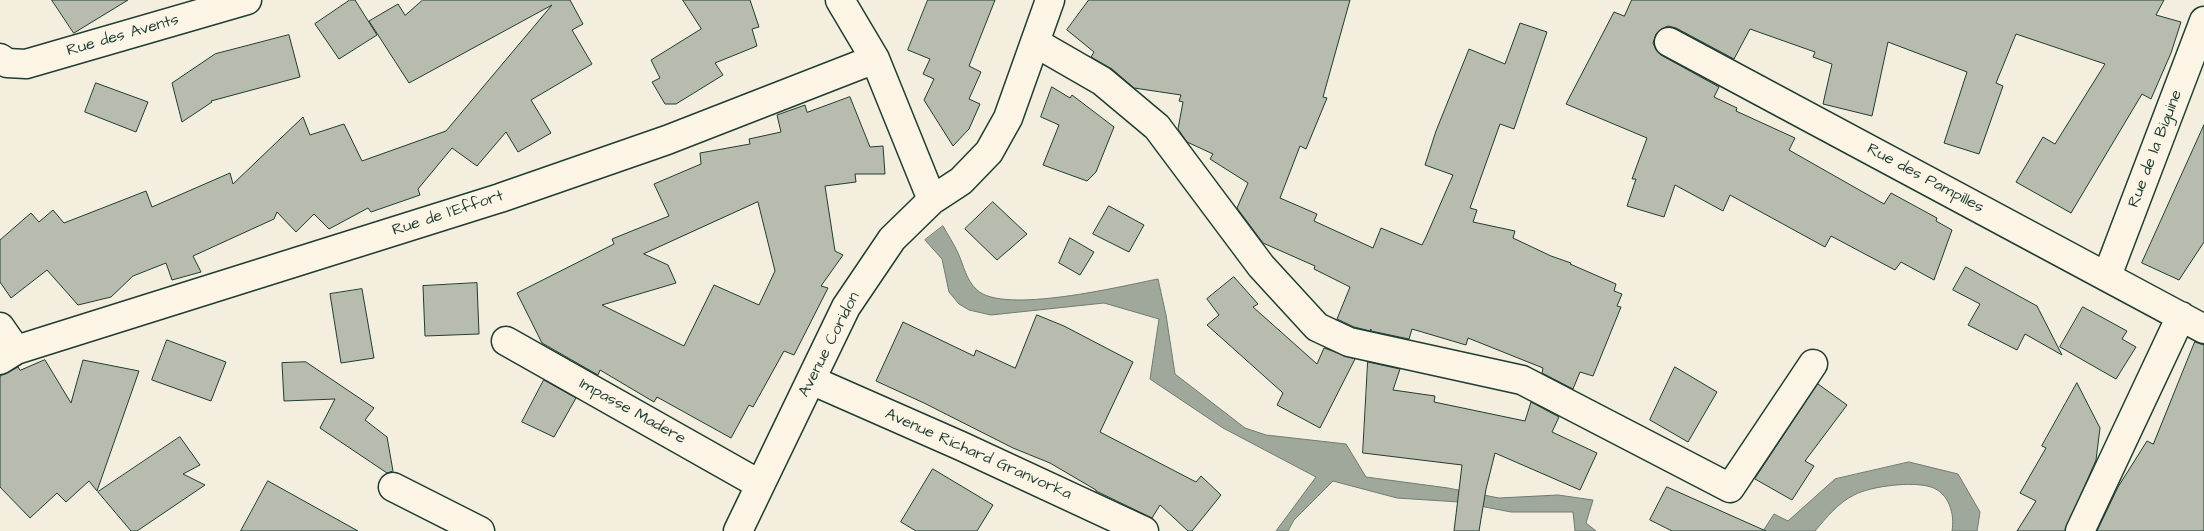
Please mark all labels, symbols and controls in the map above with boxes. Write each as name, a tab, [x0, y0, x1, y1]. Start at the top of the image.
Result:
street label: Rue des Avents	[65, 11, 181, 61]
street label: Rue de la Biguine	[2125, 88, 2187, 210]
street label: Rue des Pampilles	[1863, 140, 1987, 218]
street label: Rue de l'Effort	[390, 187, 506, 241]
street label: Avenue Coridon	[795, 289, 865, 401]
street label: Impasse Madere	[575, 375, 689, 449]
street label: Avenue Richard Granvorka	[882, 405, 1074, 505]

